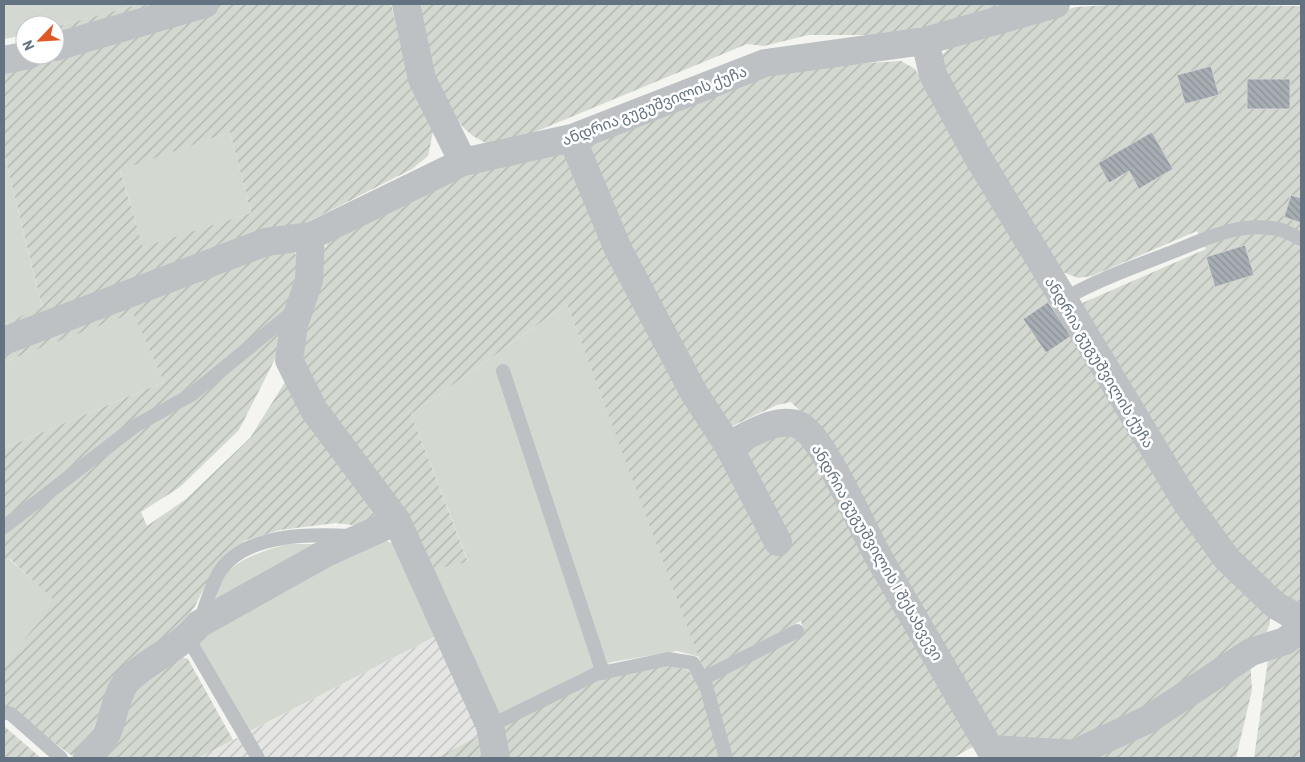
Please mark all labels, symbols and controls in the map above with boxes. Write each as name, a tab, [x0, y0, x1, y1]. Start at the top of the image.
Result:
north arrow	[15, 15, 65, 65]
text: N	[18, 38, 37, 54]
street label: ანდრია გუგუშვილის ქუჩა	[559, 61, 749, 150]
street label: ანდრია გუგუშვილის ქუჩა	[1041, 273, 1158, 451]
street label: ანდრია გუგუშვილის I შესახვევი	[808, 441, 947, 664]

